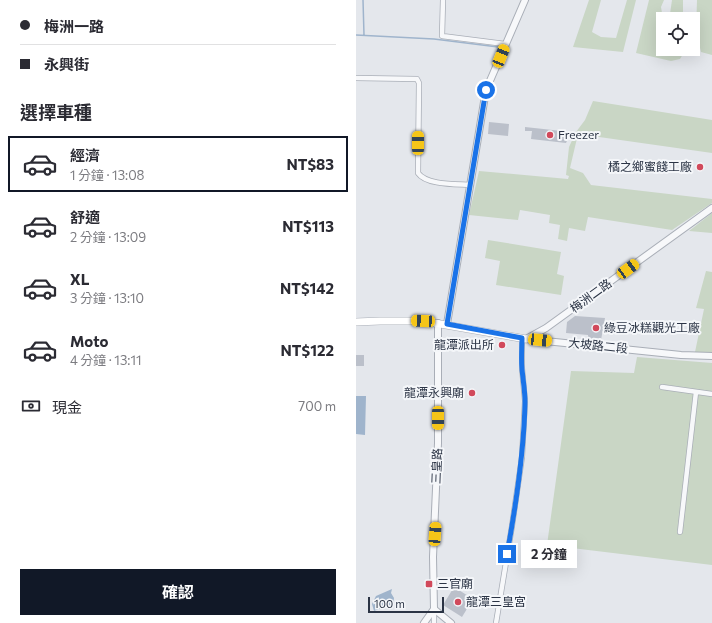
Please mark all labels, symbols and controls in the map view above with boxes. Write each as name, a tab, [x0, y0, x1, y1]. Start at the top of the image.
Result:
map controls	[656, 12, 700, 56]
button: locate	[656, 12, 700, 56]
text: 梅洲一路	[44, 17, 104, 35]
car	[491, 43, 511, 69]
text: 永興街	[44, 55, 89, 73]
route start	[477, 81, 495, 99]
text: 選擇車種	[20, 101, 92, 123]
place label: Freezer	[558, 127, 599, 141]
marker: Freezer	[545, 130, 555, 140]
car	[412, 131, 424, 155]
icon: car	[22, 146, 58, 182]
text: 經濟	[70, 146, 100, 164]
text: NT$83	[287, 155, 334, 173]
place label: 橘之鄉蜜餞工廠	[608, 159, 692, 173]
marker: 橘之鄉蜜餞工廠	[695, 162, 705, 172]
text: 1 分鐘 · 13:08	[70, 167, 145, 183]
icon: car	[22, 208, 58, 244]
text: 舒適	[70, 208, 100, 226]
text: NT$113	[282, 217, 334, 235]
text: 2 分鐘 · 13:09	[70, 229, 146, 245]
car	[615, 257, 641, 281]
icon: car	[22, 270, 58, 306]
text: XL	[70, 270, 89, 288]
street label: 梅洲二路	[567, 275, 614, 315]
text: NT$142	[280, 279, 334, 297]
text: 3 分鐘 · 13:10	[70, 290, 144, 306]
car	[411, 314, 435, 328]
place label: 綠豆冰糕觀光工廠	[604, 320, 700, 334]
marker: 綠豆冰糕觀光工廠	[591, 323, 601, 333]
icon: car	[22, 332, 58, 368]
text: Moto	[70, 332, 109, 350]
car	[527, 333, 553, 347]
street label: 大坡路二段	[568, 335, 629, 355]
place label: 龍潭派出所	[434, 337, 494, 351]
marker: 龍潭派出所	[497, 340, 507, 350]
text: NT$122	[281, 341, 334, 359]
text: 4 分鐘 · 13:11	[70, 352, 142, 368]
place label: 龍潭永興廟	[404, 385, 464, 399]
marker: 龍潭永興廟	[467, 388, 477, 398]
icon: cash	[20, 395, 42, 417]
text: 現金	[52, 398, 82, 416]
text: 700 m	[298, 398, 336, 414]
car	[432, 406, 444, 430]
street label: 三皇路	[428, 448, 444, 484]
car	[428, 522, 442, 546]
callout: 2 分鐘	[521, 540, 577, 568]
route end	[498, 545, 516, 563]
text: 2 分鐘	[531, 546, 567, 562]
button: 確認	[20, 569, 336, 615]
place label: 三官廟	[437, 576, 473, 590]
marker: 三官廟	[424, 579, 434, 589]
place label: 龍潭三皇宮	[466, 594, 526, 608]
scale bar	[368, 595, 444, 614]
text: 100 m	[374, 597, 405, 610]
marker: 龍潭三皇宮	[453, 597, 463, 607]

